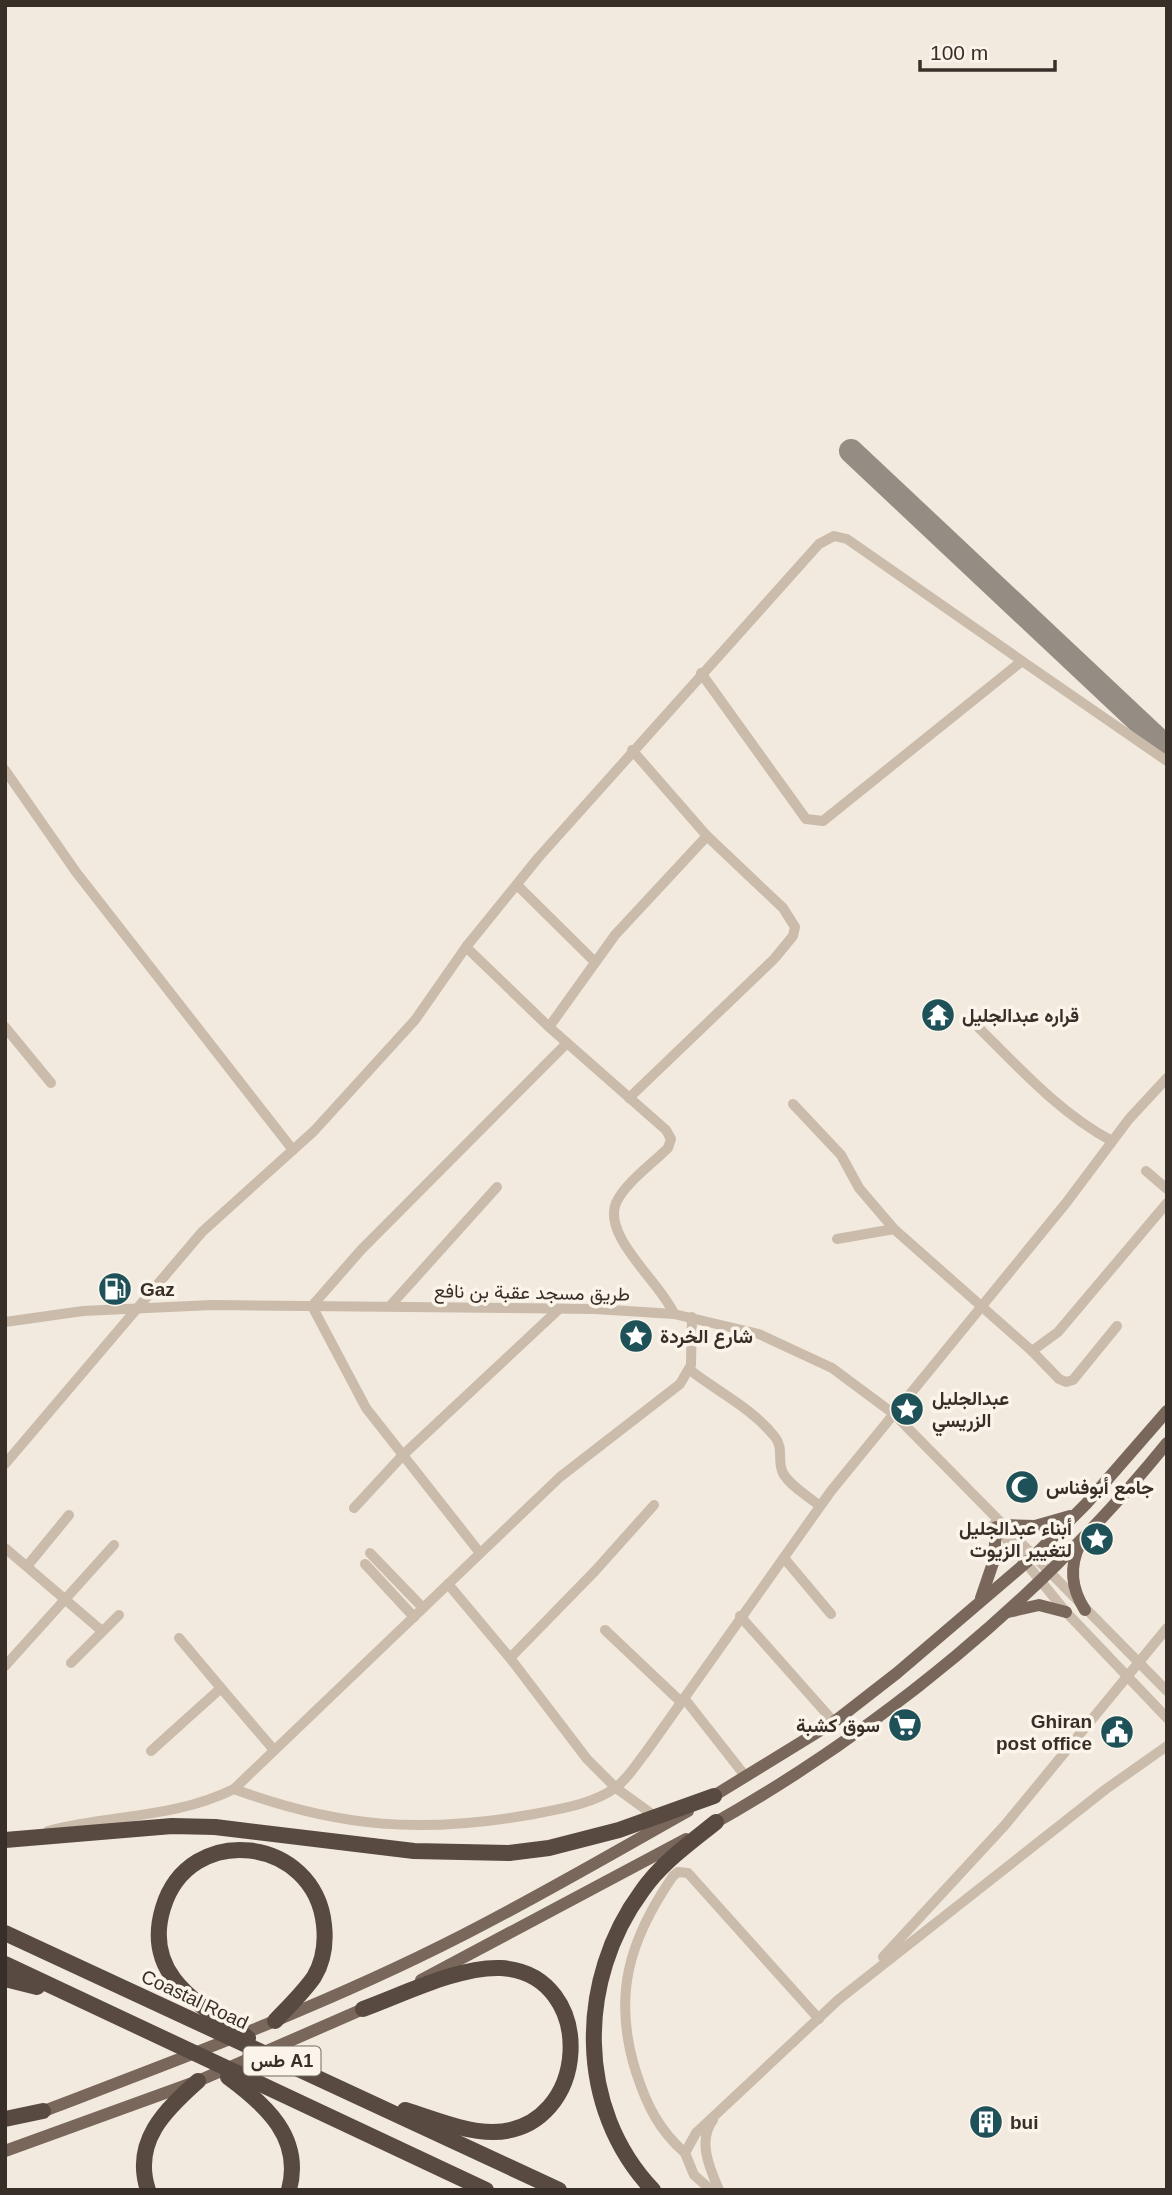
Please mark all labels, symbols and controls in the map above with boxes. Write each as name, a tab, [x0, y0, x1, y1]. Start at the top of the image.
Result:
scale bar	[920, 28, 1055, 72]
text: 100 m	[930, 41, 988, 64]
temple icon: قراره عبدالجليل	[919, 996, 957, 1034]
place label: قراره عبدالجليل	[962, 1005, 1079, 1028]
fuel station icon: Gaz	[96, 1270, 134, 1308]
place label: Gaz	[140, 1279, 175, 1300]
street label: طريق مسجد عقبة بن نافع	[434, 1280, 630, 1308]
place icon: شارع الخردة	[617, 1317, 655, 1355]
place label: شارع الخردة	[660, 1326, 753, 1349]
place label: عبدالجليل الزريسي	[932, 1388, 1009, 1437]
place icon: عبدالجليل الزريسي	[888, 1390, 926, 1428]
mosque icon: جامع أبوفناس	[1003, 1468, 1041, 1506]
place label: جامع أبوفناس	[1046, 1477, 1154, 1501]
place label: أبناء عبدالجليل لتغيير الزيوت	[959, 1518, 1072, 1563]
place icon: أبناء عبدالجليل لتغيير الزيوت	[1078, 1520, 1116, 1558]
supermarket icon: سوق كشبة	[886, 1706, 924, 1744]
place label: Ghiran post office	[996, 1711, 1092, 1754]
public building icon: Ghiran post office	[1098, 1713, 1136, 1751]
place label: سوق كشبة	[796, 1715, 880, 1738]
street label: Coastal Road	[138, 1966, 251, 2033]
road number: طس A1	[244, 2047, 320, 2076]
building icon: bui	[967, 2103, 1005, 2141]
place label: bui	[1010, 2112, 1039, 2133]

